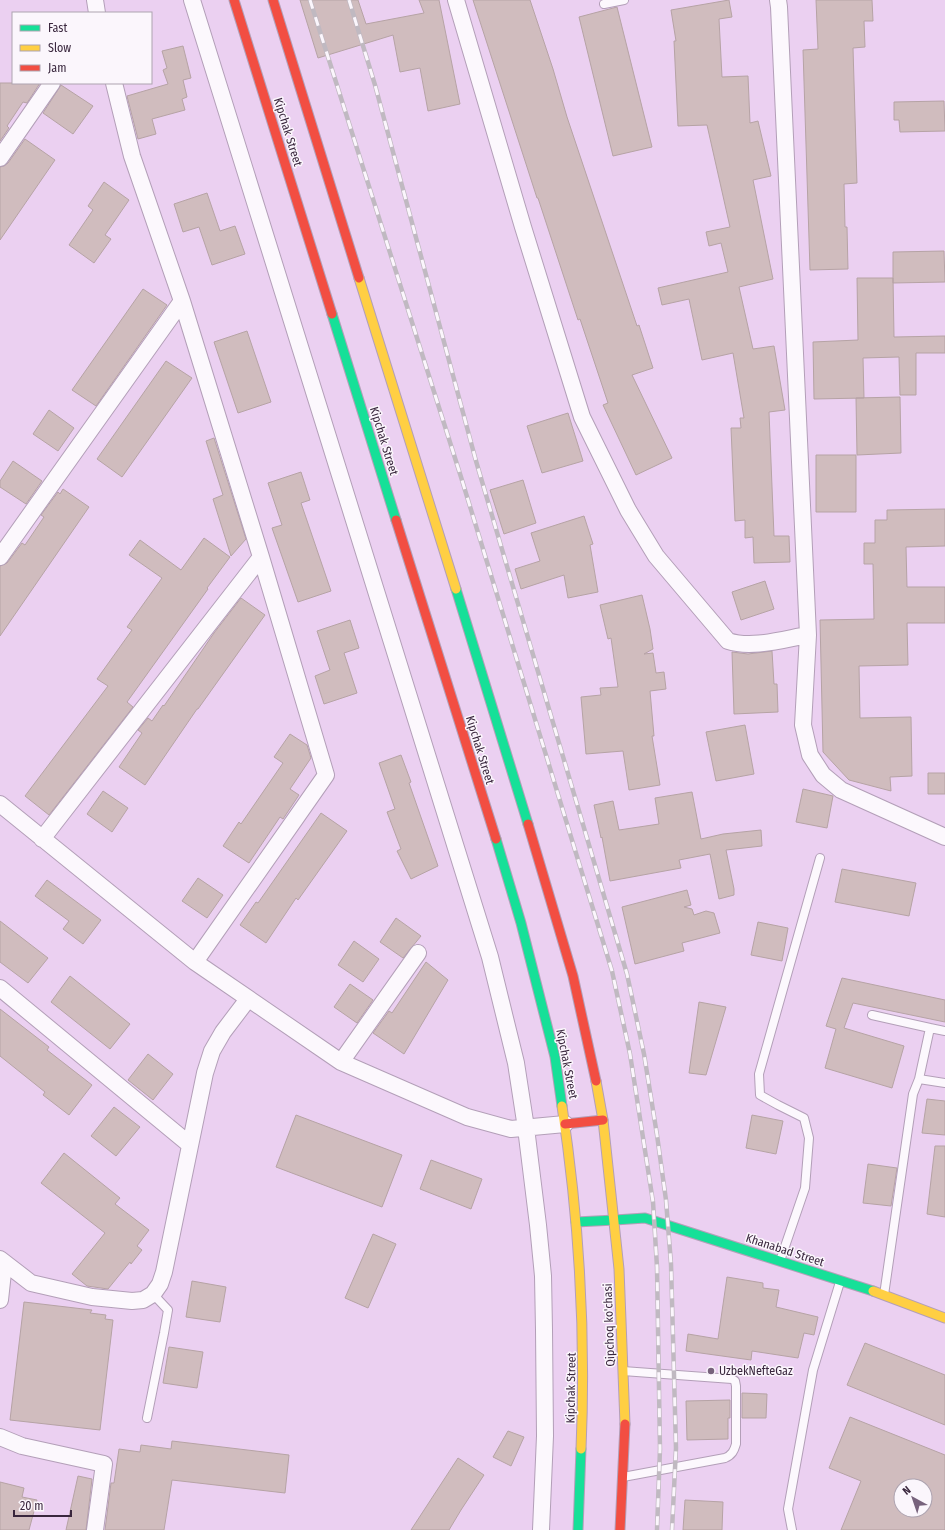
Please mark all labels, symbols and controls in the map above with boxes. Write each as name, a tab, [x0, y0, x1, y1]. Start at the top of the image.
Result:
legend	[12, 12, 152, 84]
text: Fast	[48, 21, 67, 35]
text: Slow	[48, 41, 71, 55]
text: Jam	[48, 61, 66, 75]
street label: Kipchak Street	[271, 96, 305, 168]
street label: Kipchak Street	[367, 405, 401, 477]
street label: Kipchak Street	[463, 714, 497, 786]
street label: Kipchak Street	[553, 1028, 581, 1100]
street label: Khanabad Street	[744, 1231, 826, 1269]
street label: Qipchoq ko'chasi	[601, 1283, 617, 1367]
street label: Kipchak Street	[563, 1352, 579, 1424]
place label: UzbekNefteGaz	[719, 1364, 793, 1378]
marker: UzbekNefteGaz	[706, 1366, 716, 1376]
north arrow	[893, 1478, 933, 1518]
text: N	[900, 1484, 914, 1498]
scale bar	[14, 1492, 71, 1518]
text: 20 m	[20, 1499, 44, 1513]

